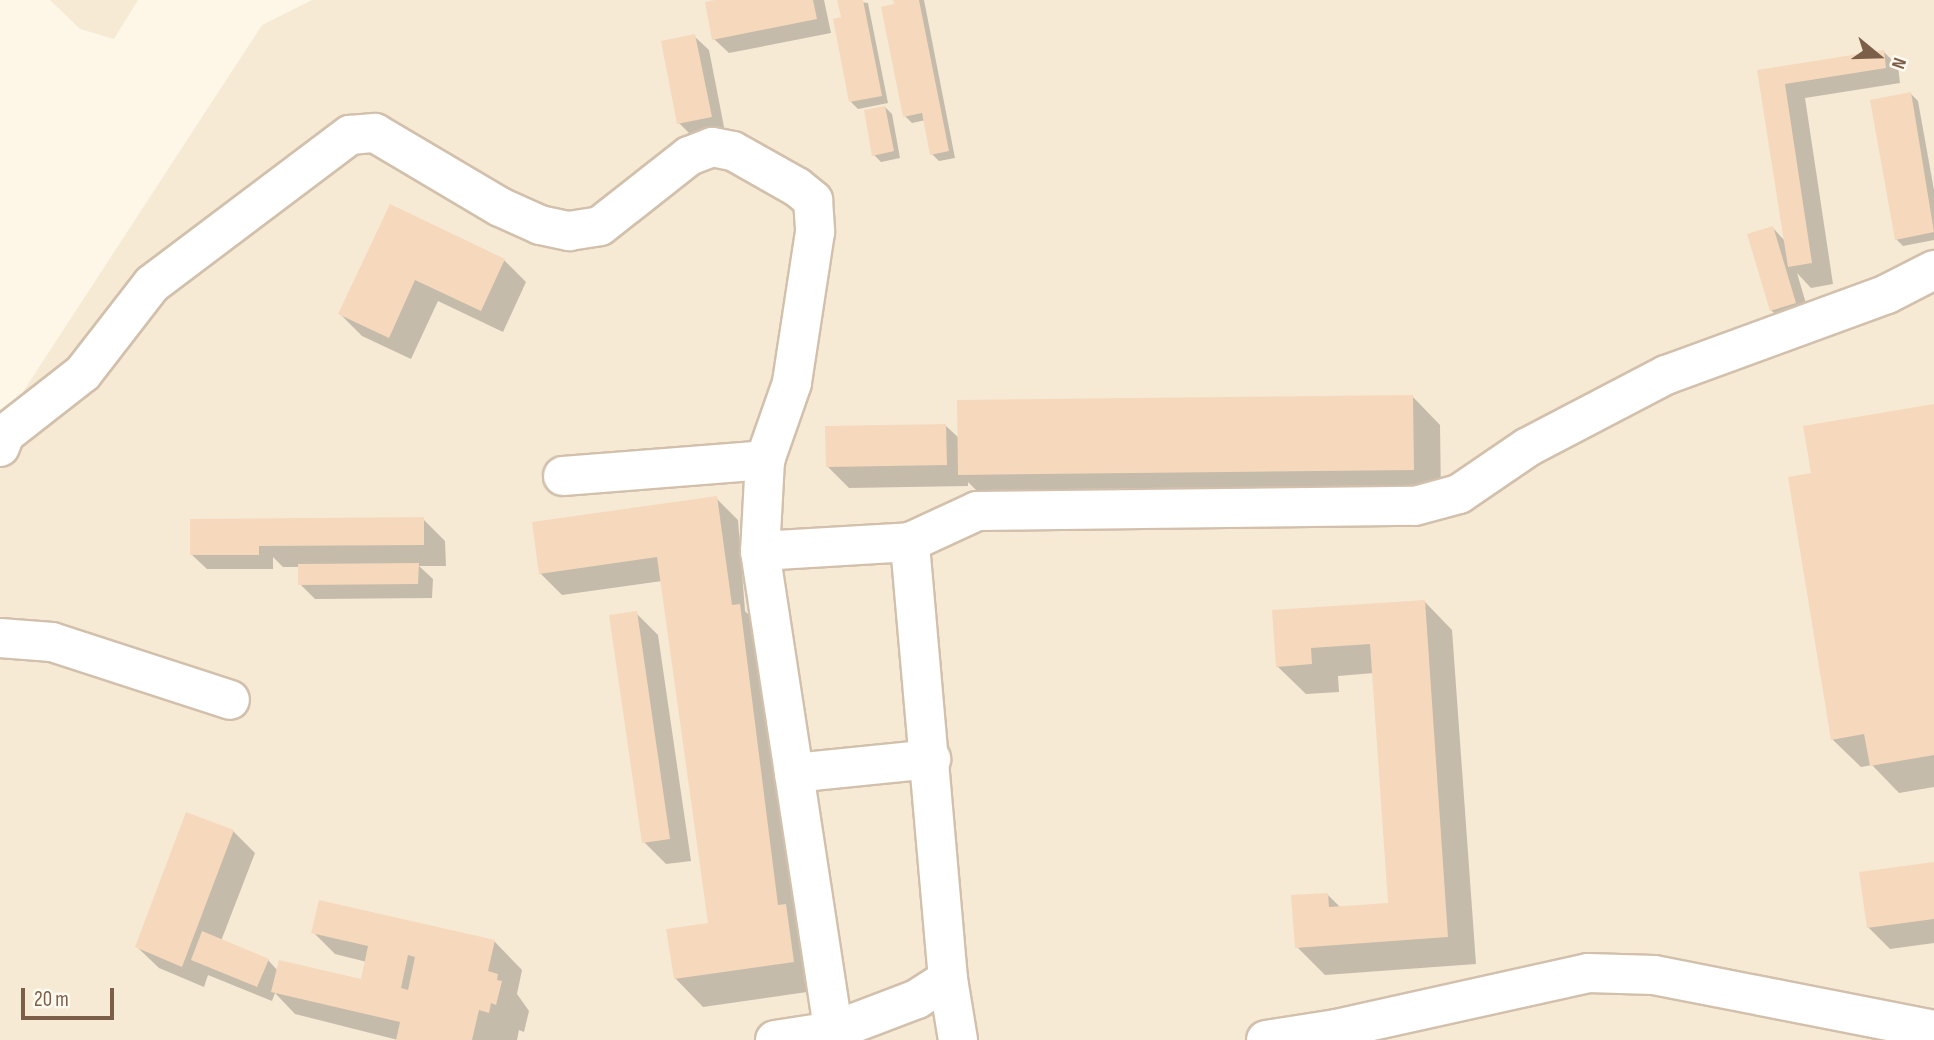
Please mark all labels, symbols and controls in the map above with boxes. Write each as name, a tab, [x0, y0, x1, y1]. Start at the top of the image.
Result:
north arrow	[1843, 21, 1913, 91]
text: N	[1886, 54, 1911, 72]
scale bar	[24, 974, 117, 1018]
text: 20 m	[34, 987, 69, 1012]

